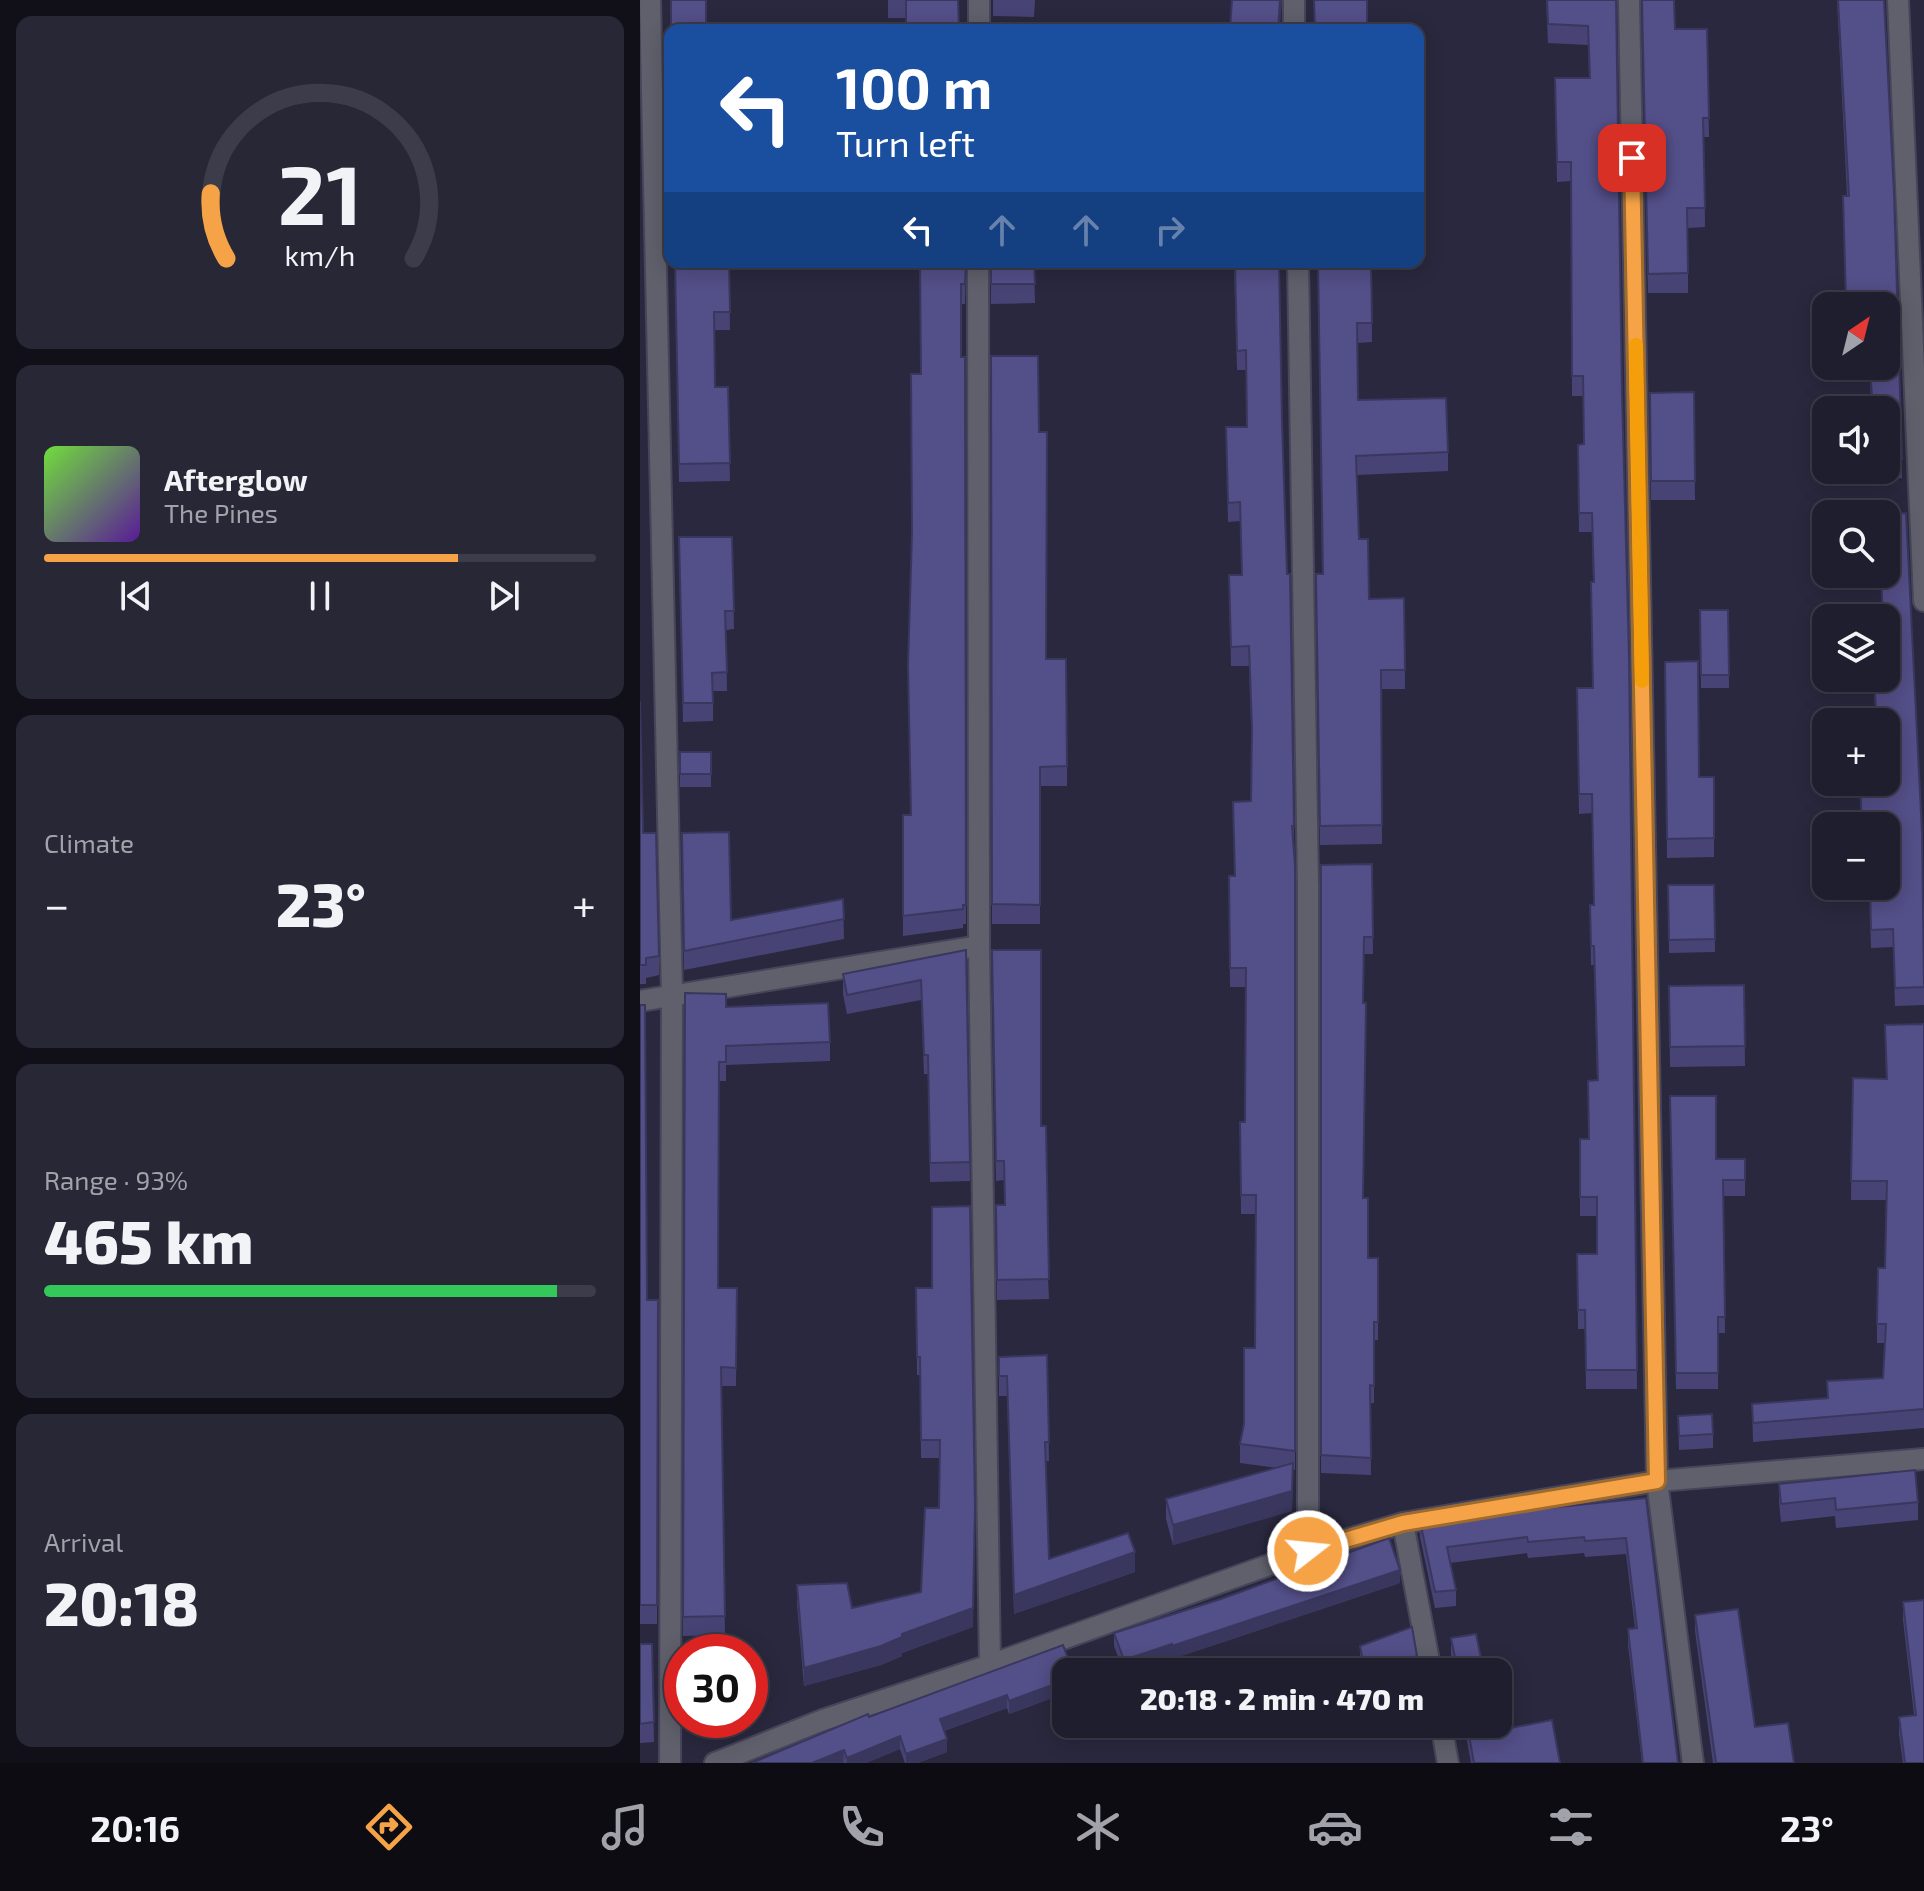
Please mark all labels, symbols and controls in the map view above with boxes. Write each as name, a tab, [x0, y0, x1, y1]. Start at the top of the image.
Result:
text: 100 m	[836, 53, 992, 120]
icon: left	[704, 56, 808, 160]
text: Turn left	[836, 121, 975, 164]
pin	[1598, 124, 1666, 192]
icon: arrive	[1610, 136, 1654, 180]
text: 21	[278, 141, 362, 241]
icon: left	[896, 208, 940, 252]
icon: ahead	[980, 208, 1024, 252]
icon: ahead	[1064, 208, 1108, 252]
icon: right	[1148, 208, 1192, 252]
text: km/h	[285, 237, 355, 272]
north arrow	[1812, 292, 1900, 380]
map controls	[1812, 292, 1900, 900]
button: sound	[1812, 396, 1900, 484]
text: Afterglow	[164, 461, 308, 497]
text: The Pines	[164, 497, 278, 528]
button: search	[1812, 500, 1900, 588]
icon: previous	[114, 574, 158, 618]
icon: pause	[298, 574, 342, 618]
icon: next	[482, 574, 526, 618]
button: layers	[1812, 604, 1900, 692]
button: +	[1812, 708, 1900, 796]
button: −	[1812, 812, 1900, 900]
text: Climate	[44, 827, 134, 858]
text: 23°	[276, 867, 366, 939]
text: −	[44, 877, 70, 930]
text: +	[572, 877, 596, 930]
text: Range · 93%	[44, 1164, 188, 1195]
text: 465 km	[44, 1204, 254, 1276]
position arrow	[1266, 1509, 1350, 1593]
text: Arrival	[44, 1526, 123, 1557]
text: 20:18	[44, 1566, 199, 1638]
speed limit sign: 30	[664, 1634, 768, 1738]
text: 20:18 · 2 min · 470 m	[1140, 1680, 1424, 1716]
icon: directions	[361, 1799, 417, 1855]
icon: music	[597, 1799, 653, 1855]
icon: phone	[834, 1799, 890, 1855]
icon: climate	[1070, 1799, 1126, 1855]
icon: car	[1307, 1799, 1363, 1855]
icon: filters	[1543, 1799, 1599, 1855]
text: 20:16	[90, 1806, 180, 1849]
text: 23°	[1780, 1806, 1834, 1849]

